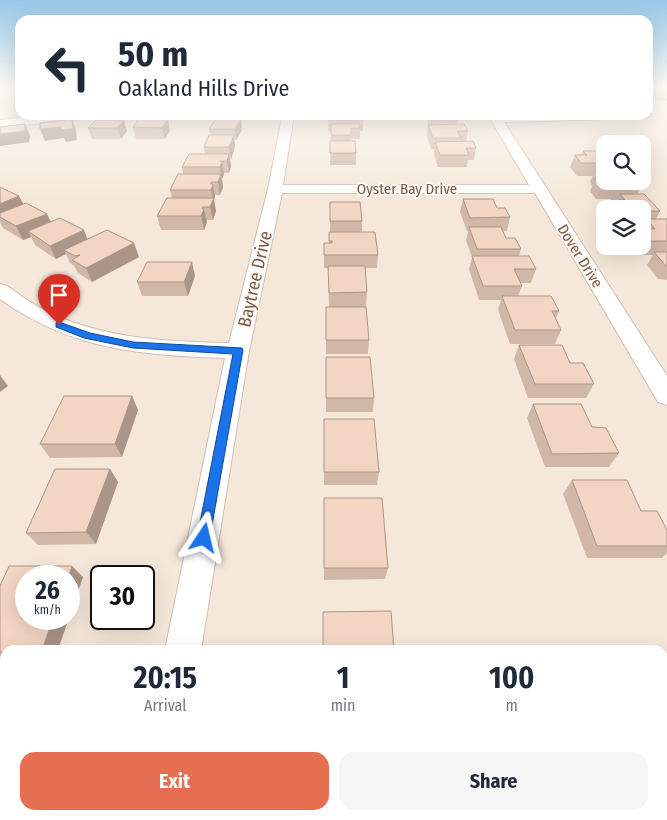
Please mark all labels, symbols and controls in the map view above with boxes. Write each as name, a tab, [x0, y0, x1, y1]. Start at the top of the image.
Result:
text: 50 m	[118, 33, 188, 75]
icon: left	[35, 35, 100, 100]
text: Oakland Hills Drive	[118, 75, 289, 102]
map controls	[596, 135, 651, 255]
button: search	[596, 135, 651, 190]
street label: Oyster Bay Drive	[357, 180, 457, 198]
button: layers	[596, 200, 651, 255]
street label: Dover Drive	[554, 221, 606, 291]
street label: Baytree Drive	[233, 229, 277, 329]
pin	[38, 274, 80, 325]
icon: arrive	[45, 281, 73, 309]
position arrow	[177, 511, 229, 563]
speed limit sign: 30	[90, 565, 155, 630]
text: 26	[35, 576, 60, 606]
text: km/h	[34, 603, 61, 617]
text: 20:15	[134, 660, 197, 696]
text: 1	[337, 660, 349, 696]
text: 100	[489, 660, 534, 696]
text: Arrival	[144, 696, 187, 715]
text: min	[331, 696, 355, 715]
text: m	[506, 696, 518, 715]
button: Exit	[20, 752, 329, 810]
button: Share	[339, 752, 648, 810]

